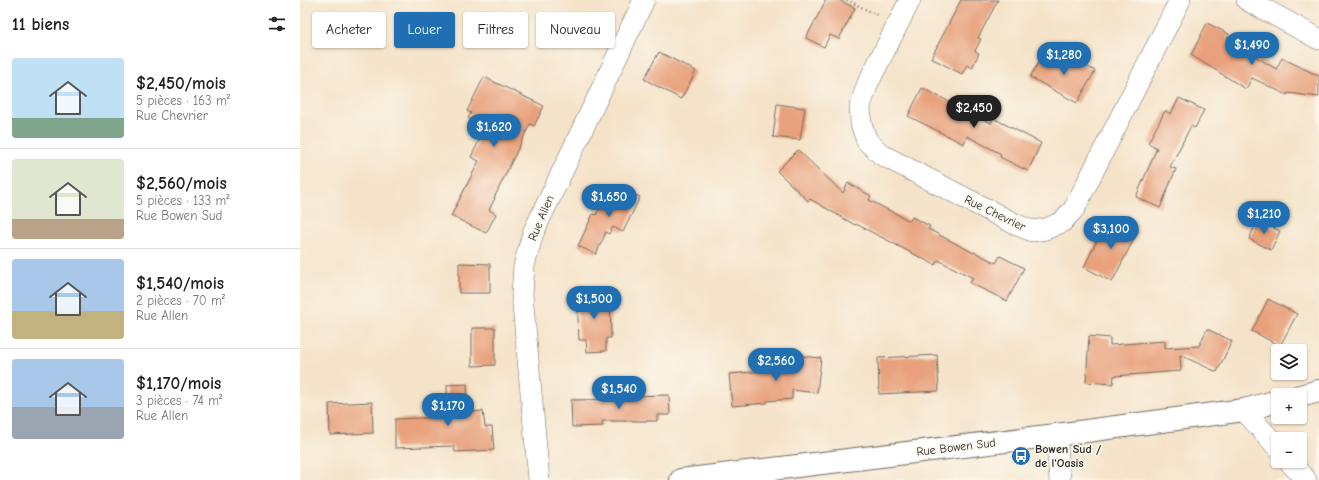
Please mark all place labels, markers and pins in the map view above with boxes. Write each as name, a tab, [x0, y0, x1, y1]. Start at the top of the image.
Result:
pin: $1,490	[1219, 32, 1285, 66]
pin: $1,280	[1031, 42, 1097, 76]
pin: $2,450	[941, 95, 1007, 129]
pin: $1,620	[461, 114, 527, 148]
pin: $1,650	[576, 184, 642, 218]
pin: $1,210	[1231, 201, 1297, 235]
pin: $3,100	[1078, 216, 1144, 250]
pin: $1,500	[561, 286, 627, 320]
pin: $2,560	[743, 348, 809, 382]
pin: $1,540	[586, 376, 652, 410]
pin: $1,170	[415, 393, 481, 427]
place label: Bowen Sud / de l'Oasis	[1035, 442, 1101, 470]
bus stop icon: Bowen Sud / de l'Oasis	[1010, 445, 1032, 467]

